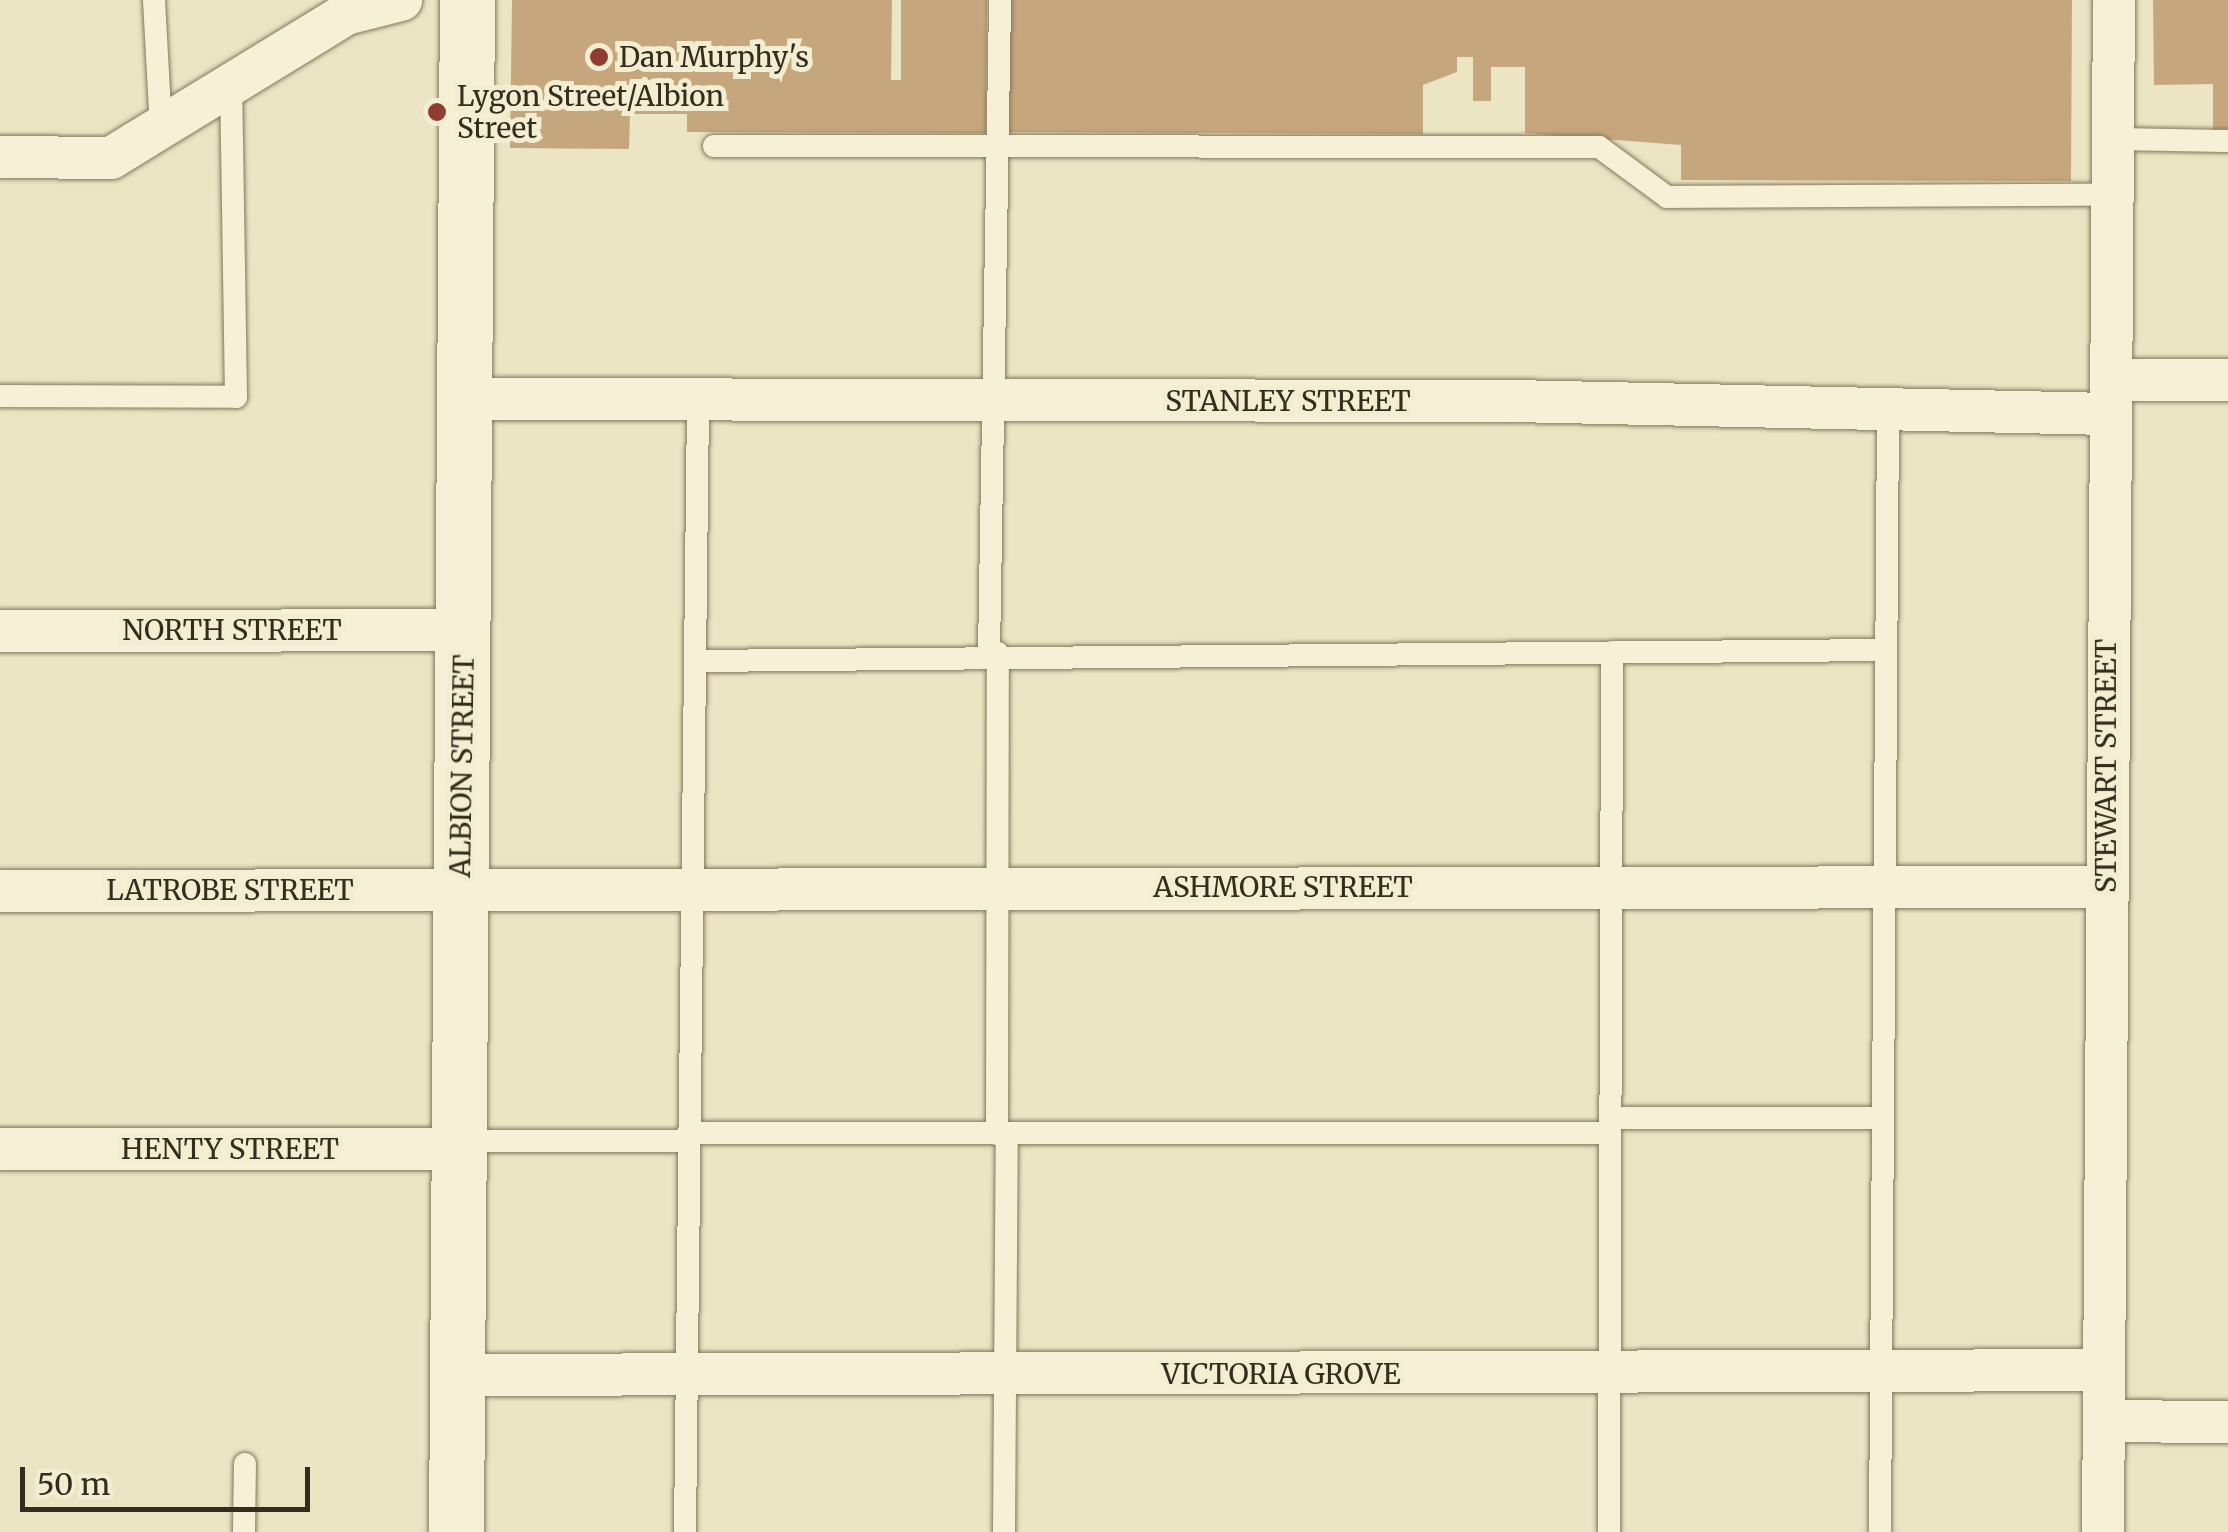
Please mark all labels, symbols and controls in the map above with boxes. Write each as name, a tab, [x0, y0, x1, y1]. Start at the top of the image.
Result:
place label: Dan Murphy's	[619, 40, 809, 74]
marker: Dan Murphy's	[588, 46, 610, 68]
place label: Lygon Street/Albion Street	[457, 79, 724, 145]
marker: Lygon Street/Albion Street	[426, 101, 448, 123]
street label: STANLEY STREET	[1165, 384, 1411, 418]
street label: NORTH STREET	[122, 613, 342, 647]
street label: STEWART STREET	[2089, 639, 2123, 893]
street label: ALBION STREET	[443, 654, 481, 878]
street label: ASHMORE STREET	[1153, 870, 1413, 904]
street label: LATROBE STREET	[106, 873, 354, 907]
street label: HENTY STREET	[121, 1132, 339, 1166]
street label: VICTORIA GROVE	[1161, 1357, 1401, 1391]
scale bar	[25, 1447, 315, 1509]
text: 50 m	[37, 1465, 110, 1503]

